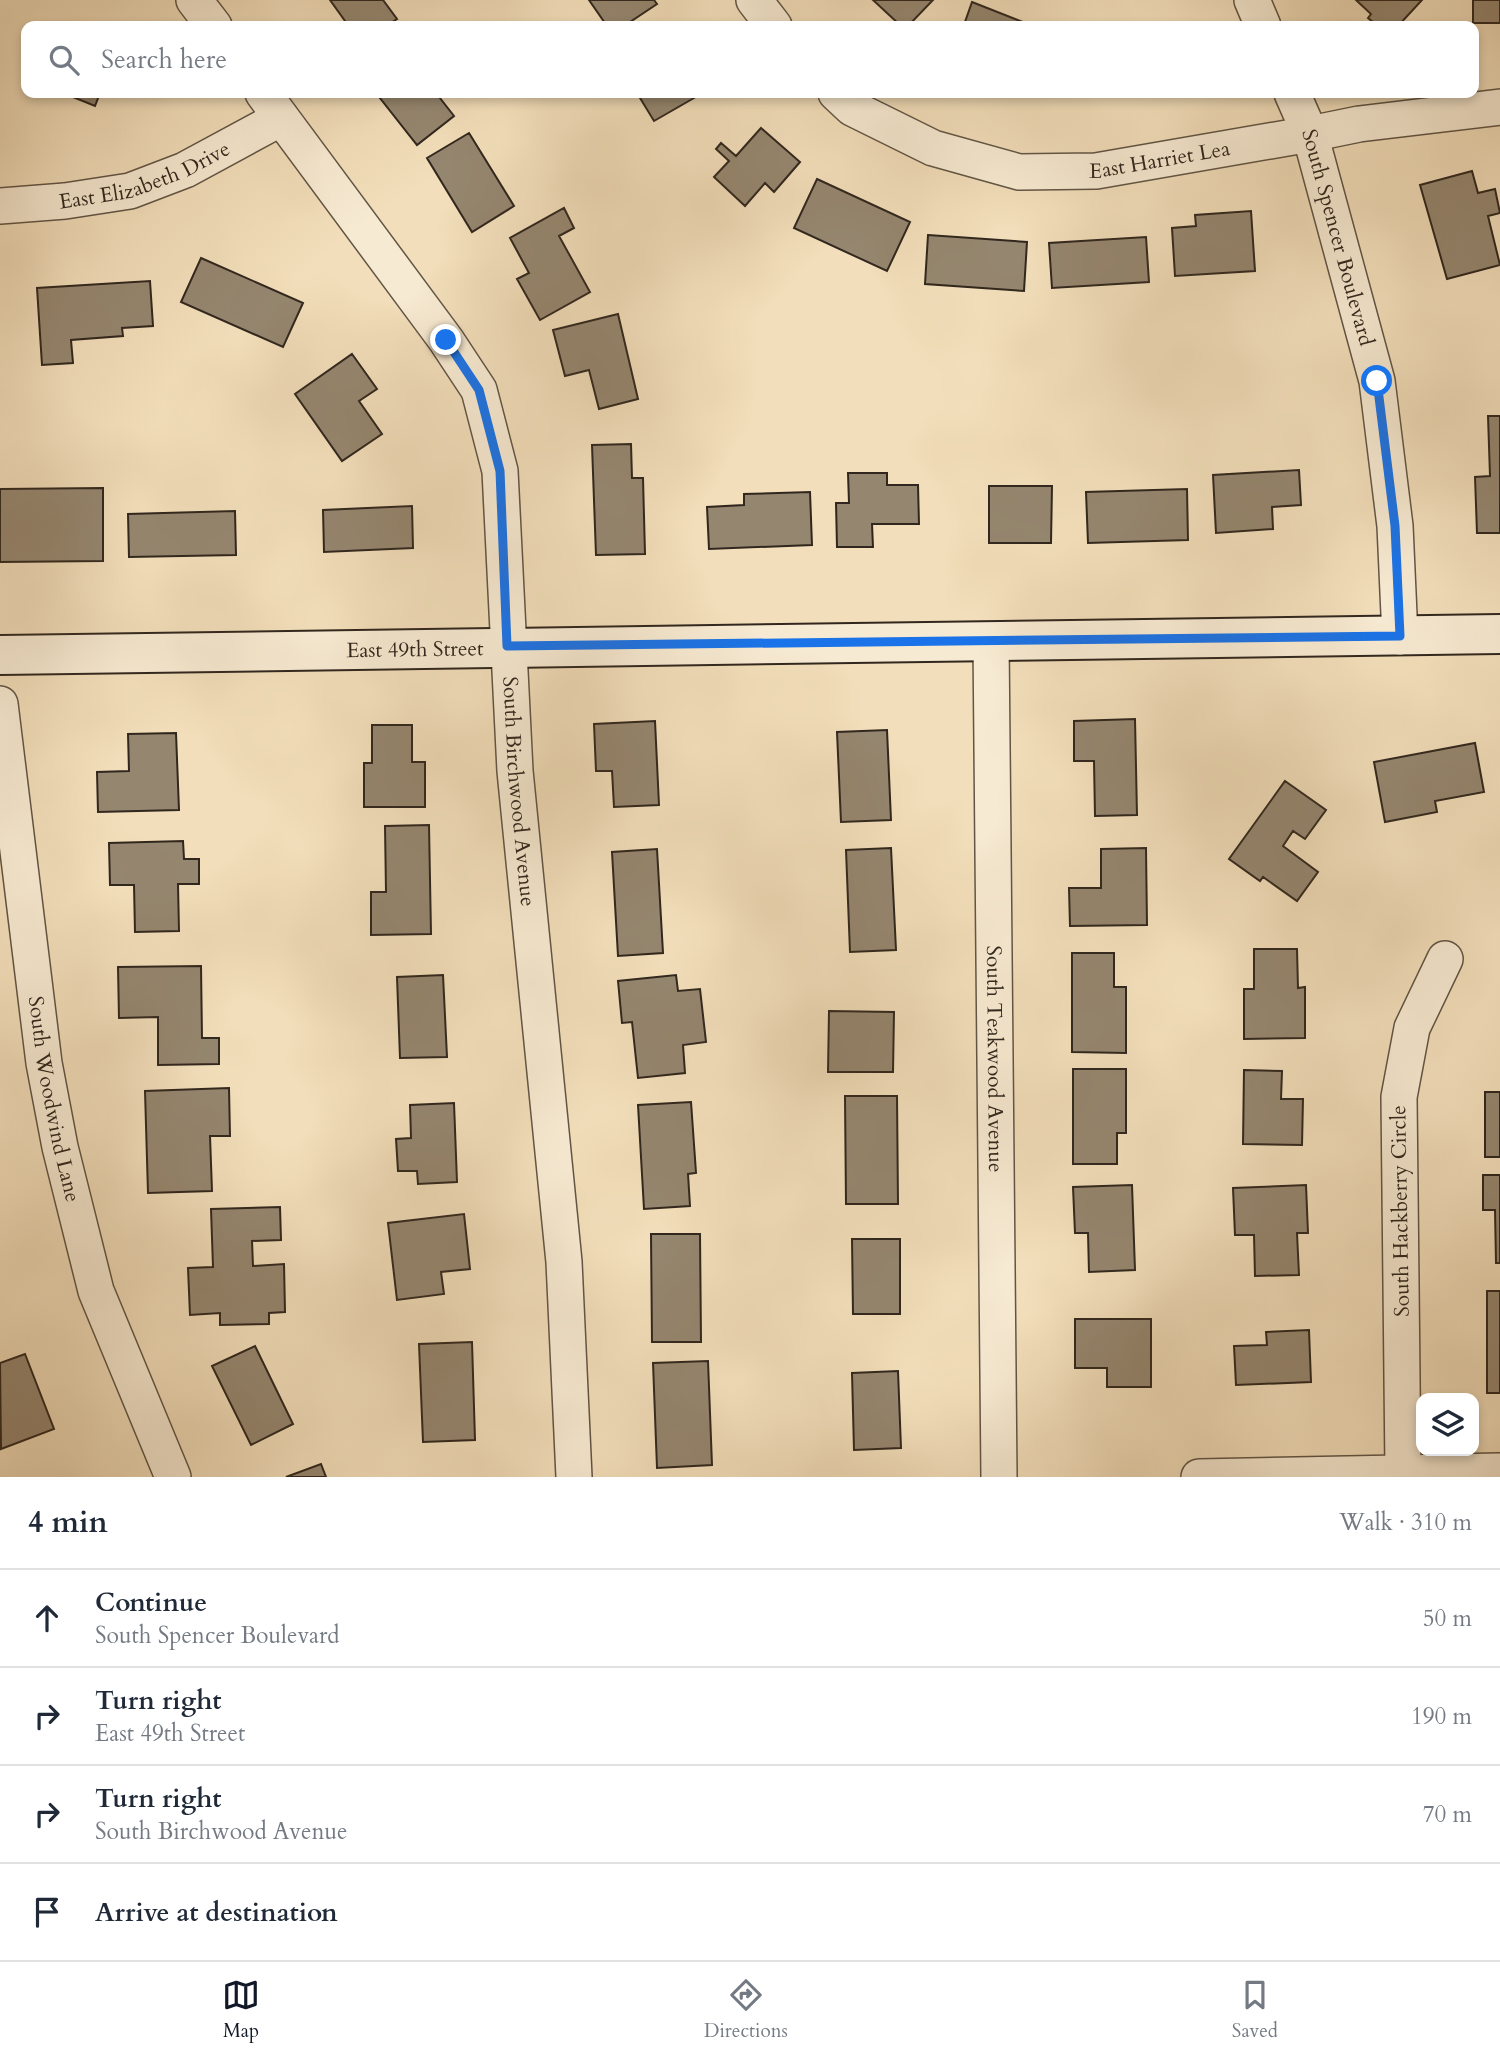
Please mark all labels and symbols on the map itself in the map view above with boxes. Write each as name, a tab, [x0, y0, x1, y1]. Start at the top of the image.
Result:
street label: South Spencer Boulevard	[1294, 126, 1381, 349]
street label: East Elizabeth Drive	[57, 134, 235, 217]
street label: East Harriet Lea	[1089, 134, 1232, 186]
route end	[430, 324, 461, 355]
route start	[1361, 365, 1392, 396]
street label: East 49th Street	[346, 634, 484, 665]
street label: South Birchwood Avenue	[495, 676, 542, 908]
street label: South Teakwood Avenue	[979, 945, 1010, 1173]
street label: South Woodwind Lane	[21, 995, 87, 1205]
street label: South Hackberry Circle	[1384, 1105, 1417, 1317]

